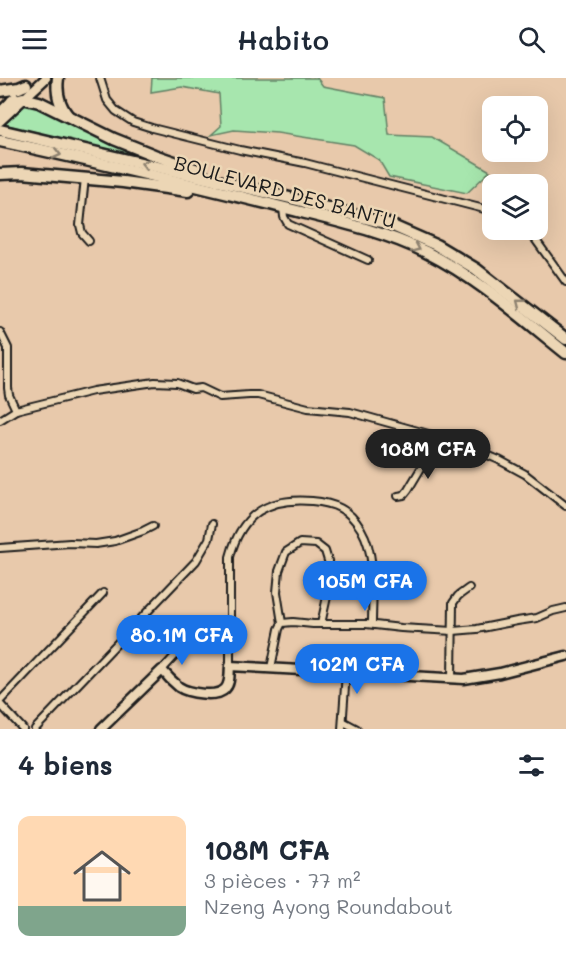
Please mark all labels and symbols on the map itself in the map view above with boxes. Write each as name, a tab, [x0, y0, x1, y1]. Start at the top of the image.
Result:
one-way arrow	[52, 146, 62, 159]
street label: BOULEVARD DES BANTU	[171, 149, 399, 233]
one-way arrow	[140, 159, 150, 172]
one-way arrow	[410, 241, 421, 253]
one-way arrow	[516, 299, 527, 310]
pin: 108M CFA	[366, 429, 490, 480]
pin: 105M CFA	[303, 561, 427, 612]
pin: 80.1M CFA	[113, 615, 251, 666]
pin: 102M CFA	[295, 644, 419, 695]

